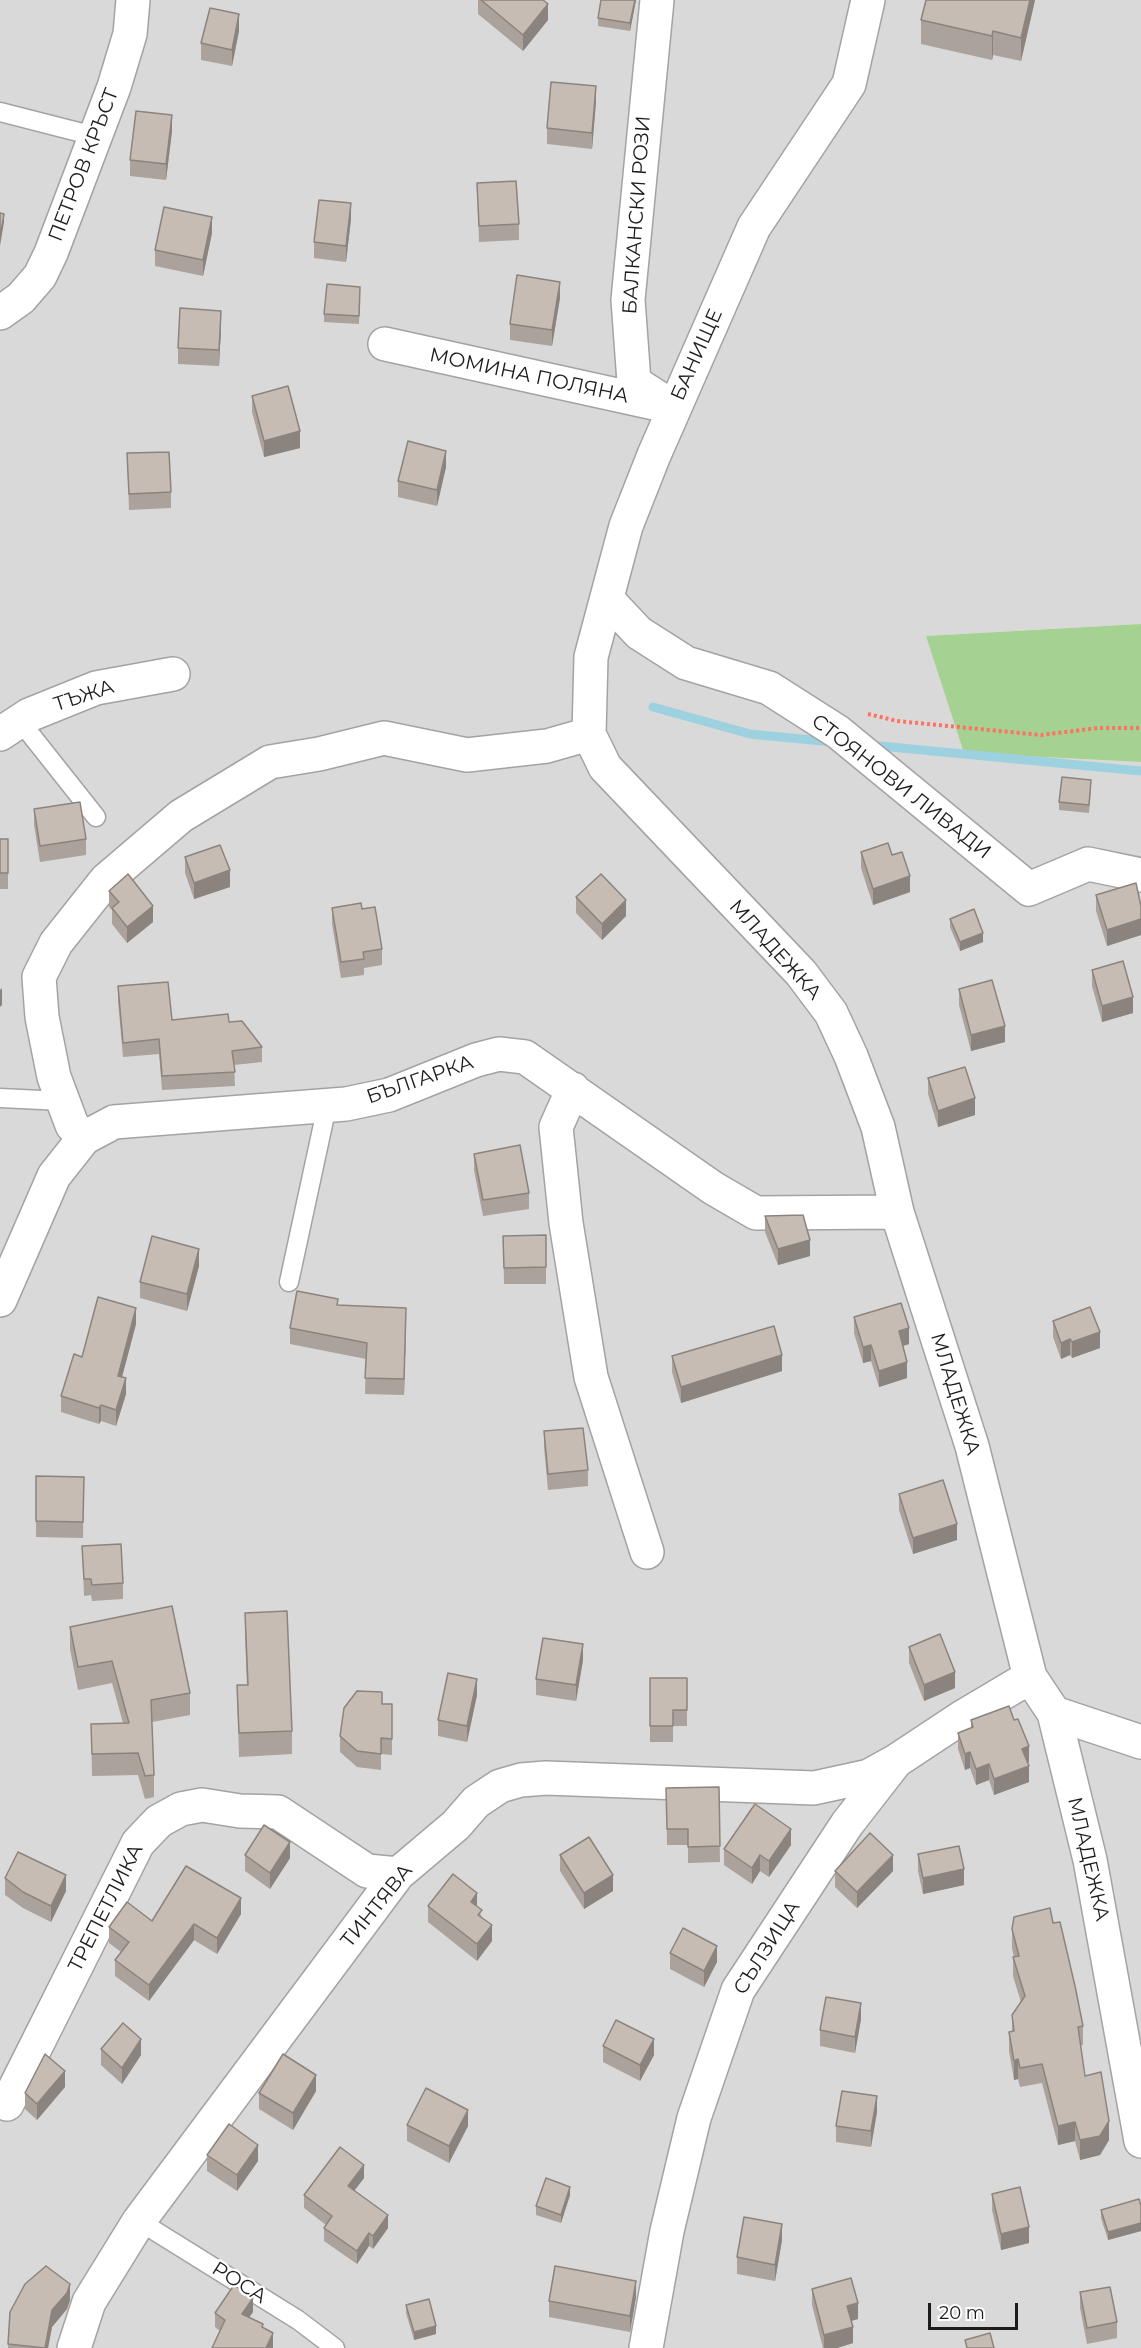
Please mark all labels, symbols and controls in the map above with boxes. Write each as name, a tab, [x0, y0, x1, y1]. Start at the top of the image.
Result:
street label: ПЕТРОВ КРЪСТ	[44, 85, 124, 245]
street label: БАЛКАНСКИ РОЗИ	[618, 115, 656, 315]
street label: БАНИЩЕ	[666, 305, 728, 405]
street label: МОМИНА ПОЛЯНА	[427, 343, 631, 409]
street label: ТЪЖА	[51, 675, 117, 717]
street label: СТОЯНОВИ ЛИВАДИ	[806, 709, 996, 865]
street label: МЛАДЕЖКА	[724, 895, 826, 1005]
street label: БЪЛГАРКА	[364, 1051, 476, 1109]
street label: МЛАДЕЖКА	[925, 1330, 985, 1458]
street label: МЛАДЕЖКА	[1062, 1795, 1114, 1923]
street label: ТРЕПЕТЛИКА	[63, 1840, 149, 1976]
street label: ТИНТЯВА	[336, 1860, 418, 1952]
street label: СЪЛЗИЦА	[729, 1897, 805, 1999]
street label: РОСА	[207, 2257, 271, 2309]
scale bar	[931, 2291, 1021, 2329]
text: 20 m	[939, 2302, 985, 2324]

